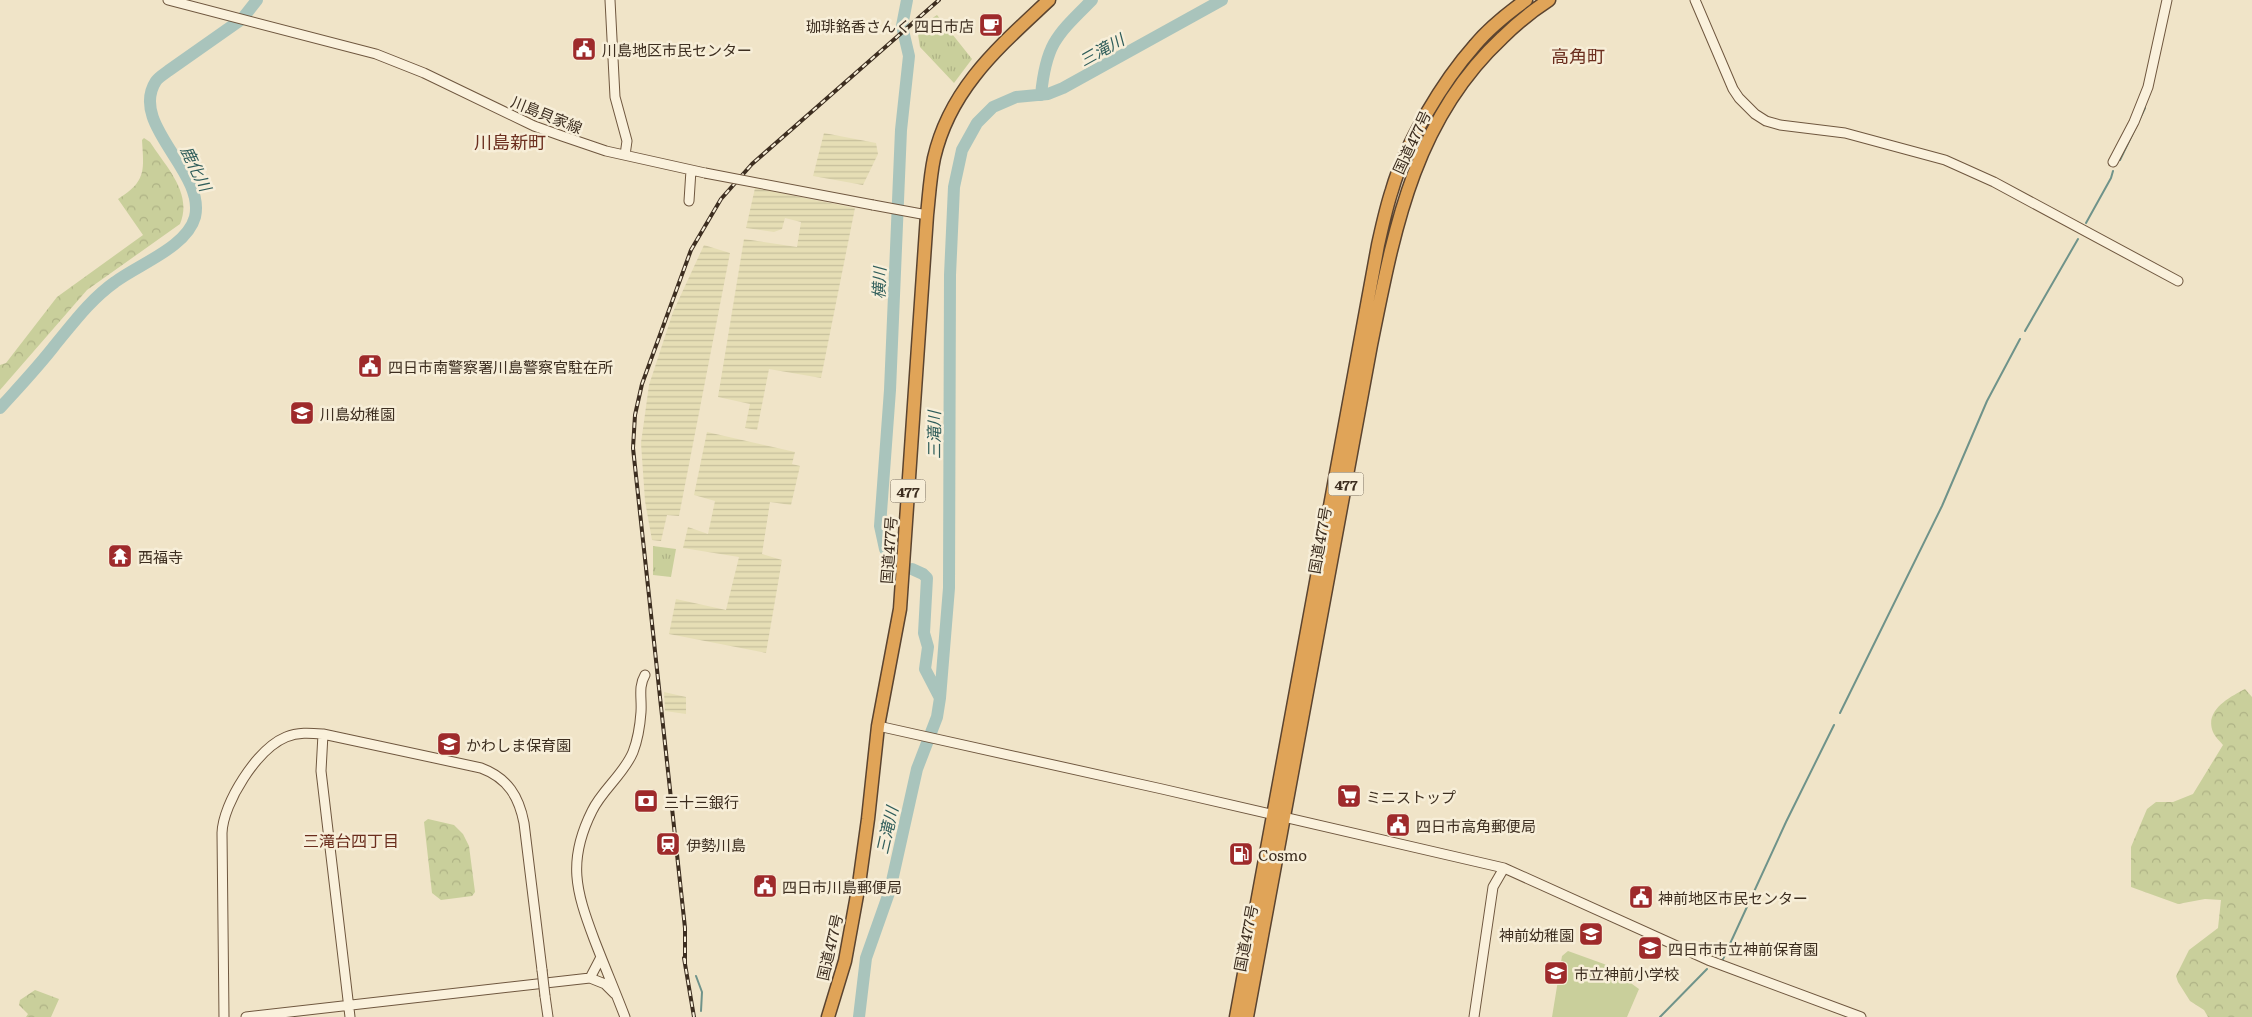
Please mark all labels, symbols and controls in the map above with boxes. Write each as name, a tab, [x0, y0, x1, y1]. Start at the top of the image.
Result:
cafe icon: 珈琲銘香さんく 四日市店	[978, 12, 1004, 38]
place label: 珈琲銘香さんく 四日市店	[806, 14, 974, 37]
water label: 三滝川	[1074, 26, 1130, 71]
public building icon: 川島地区市民センター	[571, 36, 597, 62]
place label: 川島地区市民センター	[602, 38, 752, 61]
district label: 高角町	[1551, 42, 1605, 69]
street label: 川島貝家線	[508, 89, 586, 139]
street label: 国道477号	[1386, 106, 1436, 178]
district label: 川島新町	[474, 128, 546, 155]
water label: 鹿化川	[176, 141, 219, 197]
water label: 横川	[865, 265, 891, 299]
public building icon: 四日市南警察署川島警察官駐在所	[357, 353, 383, 379]
place label: 四日市南警察署川島警察官駐在所	[388, 355, 613, 378]
school or university icon: 川島幼稚園	[289, 400, 315, 426]
place label: 川島幼稚園	[320, 402, 395, 425]
water label: 三滝川	[921, 409, 945, 459]
road number: 477	[1328, 472, 1364, 496]
road number: 477	[890, 480, 926, 502]
street label: 国道477号	[1302, 505, 1336, 575]
street label: 国道477号	[874, 515, 902, 585]
temple icon: 西福寺	[107, 543, 133, 569]
place label: 西福寺	[138, 545, 183, 568]
school or university icon: かわしま保育園	[436, 731, 462, 757]
place label: かわしま保育園	[466, 733, 571, 756]
supermarket icon: ミニストップ	[1336, 783, 1362, 809]
place label: ミニストップ	[1366, 785, 1456, 808]
bank icon: 三十三銀行	[633, 788, 659, 814]
place label: 三十三銀行	[664, 790, 739, 813]
water label: 三滝川	[869, 802, 904, 856]
public building icon: 四日市高角郵便局	[1385, 812, 1411, 838]
place label: 四日市高角郵便局	[1416, 814, 1536, 837]
district label: 三滝台四丁目	[303, 828, 399, 852]
station icon: 伊勢川島	[655, 831, 681, 857]
place label: 伊勢川島	[686, 833, 746, 856]
fuel station icon: Cosmo	[1228, 841, 1254, 867]
place label: Cosmo	[1258, 843, 1307, 866]
public building icon: 四日市川島郵便局	[752, 873, 778, 899]
place label: 四日市川島郵便局	[782, 875, 902, 898]
public building icon: 神前地区市民センター	[1628, 884, 1654, 910]
place label: 神前地区市民センター	[1658, 886, 1808, 909]
street label: 国道477号	[1227, 902, 1263, 974]
street label: 国道477号	[810, 911, 848, 983]
school or university icon: 神前幼稚園	[1578, 921, 1604, 947]
place label: 神前幼稚園	[1499, 923, 1574, 946]
school or university icon: 四日市市立神前保育園	[1637, 935, 1663, 961]
place label: 四日市市立神前保育園	[1668, 937, 1818, 960]
school or university icon: 市立神前小学校	[1543, 960, 1569, 986]
place label: 市立神前小学校	[1574, 962, 1679, 985]

